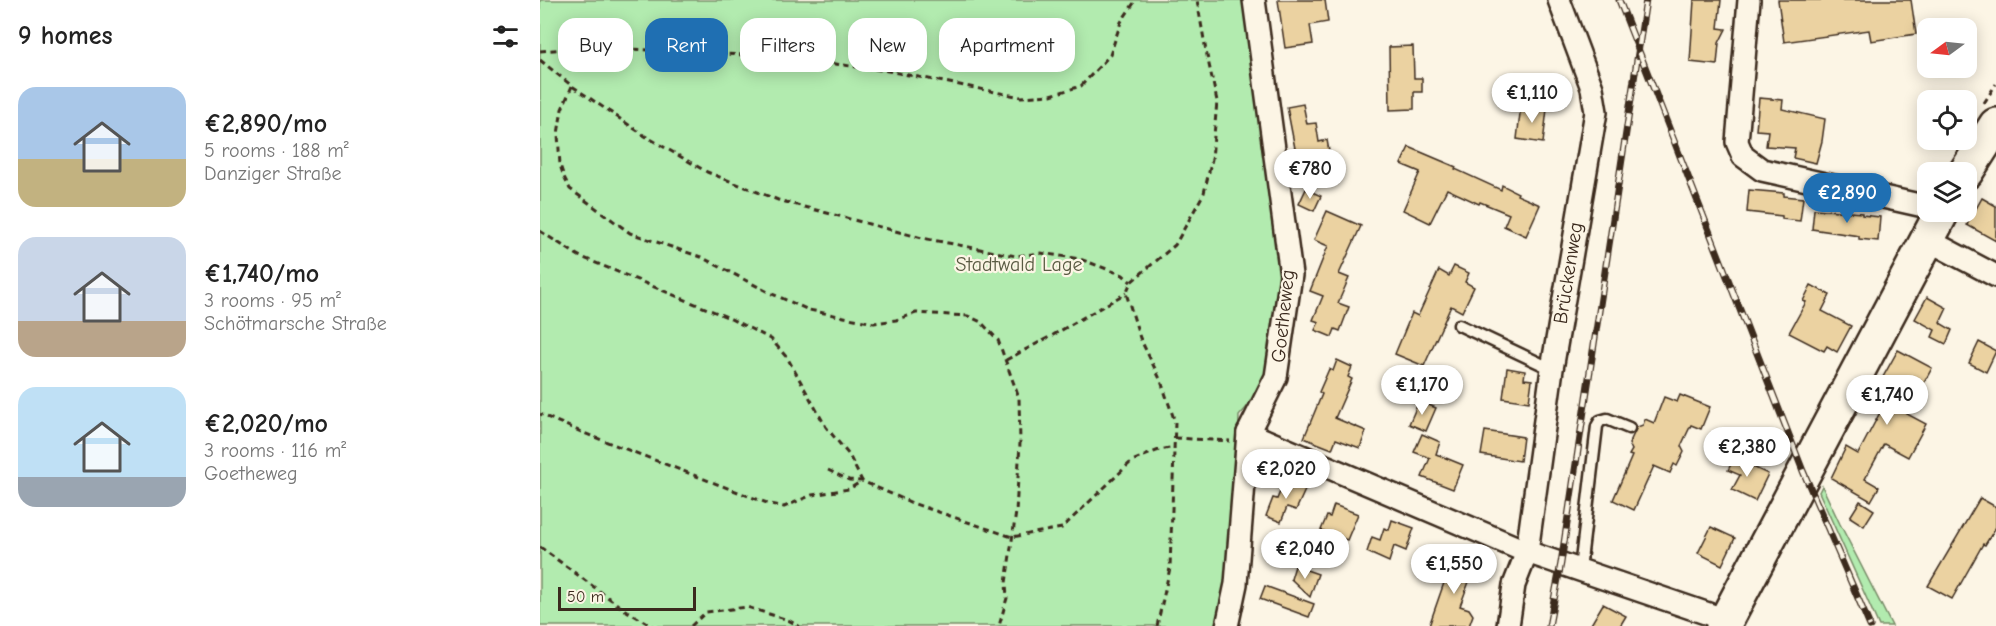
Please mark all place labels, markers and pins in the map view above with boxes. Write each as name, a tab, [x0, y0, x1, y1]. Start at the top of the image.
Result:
pin: €1,110	[1483, 73, 1581, 124]
pin: €780	[1274, 149, 1346, 200]
pin: €2,890	[1798, 173, 1896, 224]
pin: €1,170	[1373, 365, 1471, 416]
pin: €1,740	[1838, 375, 1936, 426]
pin: €2,380	[1698, 427, 1796, 478]
pin: €2,020	[1237, 449, 1335, 500]
pin: €2,040	[1256, 529, 1354, 580]
pin: €1,550	[1405, 544, 1503, 595]

